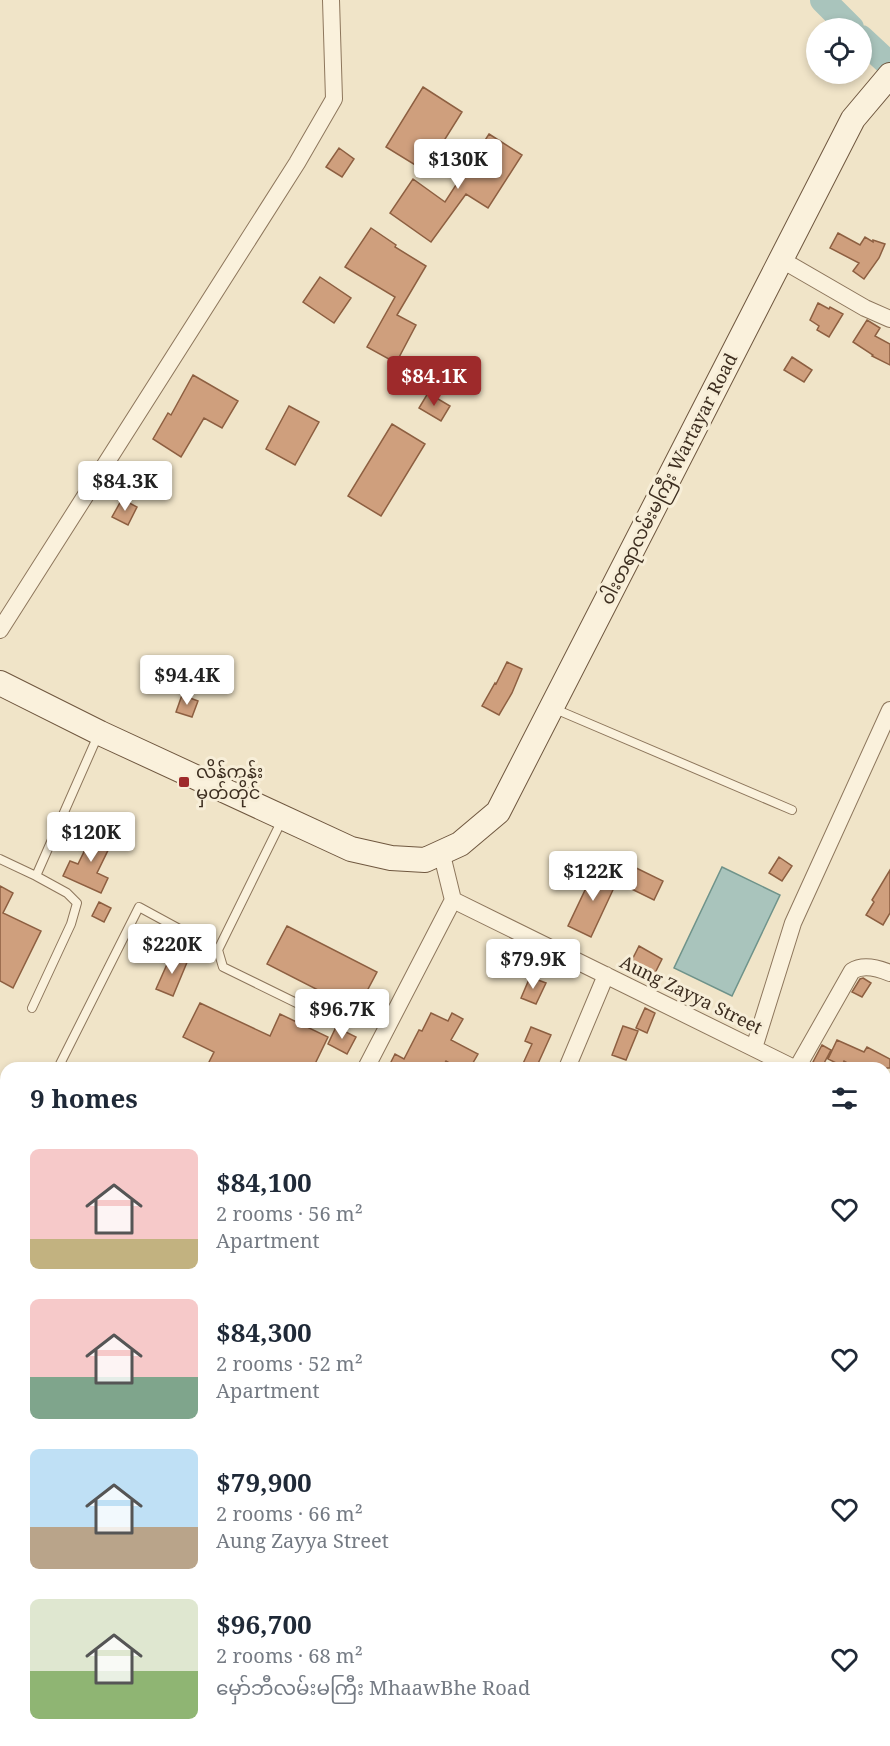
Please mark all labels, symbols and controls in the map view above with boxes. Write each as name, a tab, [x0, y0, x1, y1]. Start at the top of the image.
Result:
map controls	[806, 18, 872, 84]
button: locate	[806, 18, 872, 84]
pin: $130K	[416, 139, 500, 190]
text: $130K	[428, 145, 488, 172]
street label: ဝါးတရာလမ်းမကြီး Wartayar Road	[593, 348, 746, 610]
pin: $84.1K	[385, 356, 483, 407]
text: $84.1K	[401, 362, 467, 389]
pin: $84.3K	[76, 461, 174, 512]
text: $84.3K	[92, 467, 158, 494]
pin: $94.4K	[138, 655, 236, 706]
text: $94.4K	[154, 661, 220, 688]
place label: လိန်ကုန်း မှတ်တိုင်	[196, 758, 263, 808]
marker: လိန်ကုန်း မှတ်တိုင်	[177, 775, 191, 789]
pin: $120K	[49, 812, 133, 863]
text: $120K	[61, 818, 121, 845]
pin: $122K	[551, 851, 635, 902]
text: $122K	[563, 857, 623, 884]
pin: $220K	[130, 924, 214, 975]
text: $220K	[142, 930, 202, 957]
pin: $79.9K	[484, 939, 582, 990]
text: $79.9K	[500, 945, 566, 972]
street label: Aung Zayya Street	[616, 949, 767, 1039]
pin: $96.7K	[293, 989, 391, 1040]
text: $96.7K	[309, 995, 375, 1022]
text: 9 homes	[30, 1080, 138, 1116]
icon: filters	[828, 1082, 861, 1115]
text: $84,100	[216, 1164, 312, 1200]
icon: home	[78, 1173, 150, 1245]
icon: heart	[828, 1193, 861, 1226]
text: 2 rooms · 56 m²	[216, 1200, 363, 1227]
text: Apartment	[216, 1227, 320, 1254]
text: $84,300	[216, 1314, 312, 1350]
icon: home	[78, 1323, 150, 1395]
icon: heart	[828, 1343, 861, 1376]
text: 2 rooms · 52 m²	[216, 1350, 363, 1377]
text: Apartment	[216, 1377, 320, 1404]
text: $79,900	[216, 1464, 312, 1500]
icon: home	[78, 1473, 150, 1545]
icon: heart	[828, 1493, 861, 1526]
text: 2 rooms · 66 m²	[216, 1500, 363, 1527]
text: Aung Zayya Street	[216, 1527, 389, 1554]
text: $96,700	[216, 1606, 312, 1642]
icon: home	[78, 1623, 150, 1695]
text: 2 rooms · 68 m²	[216, 1642, 363, 1669]
icon: heart	[828, 1643, 861, 1676]
text: မှော်ဘီလမ်းမကြီး MhaawBhe Road	[216, 1674, 530, 1701]

